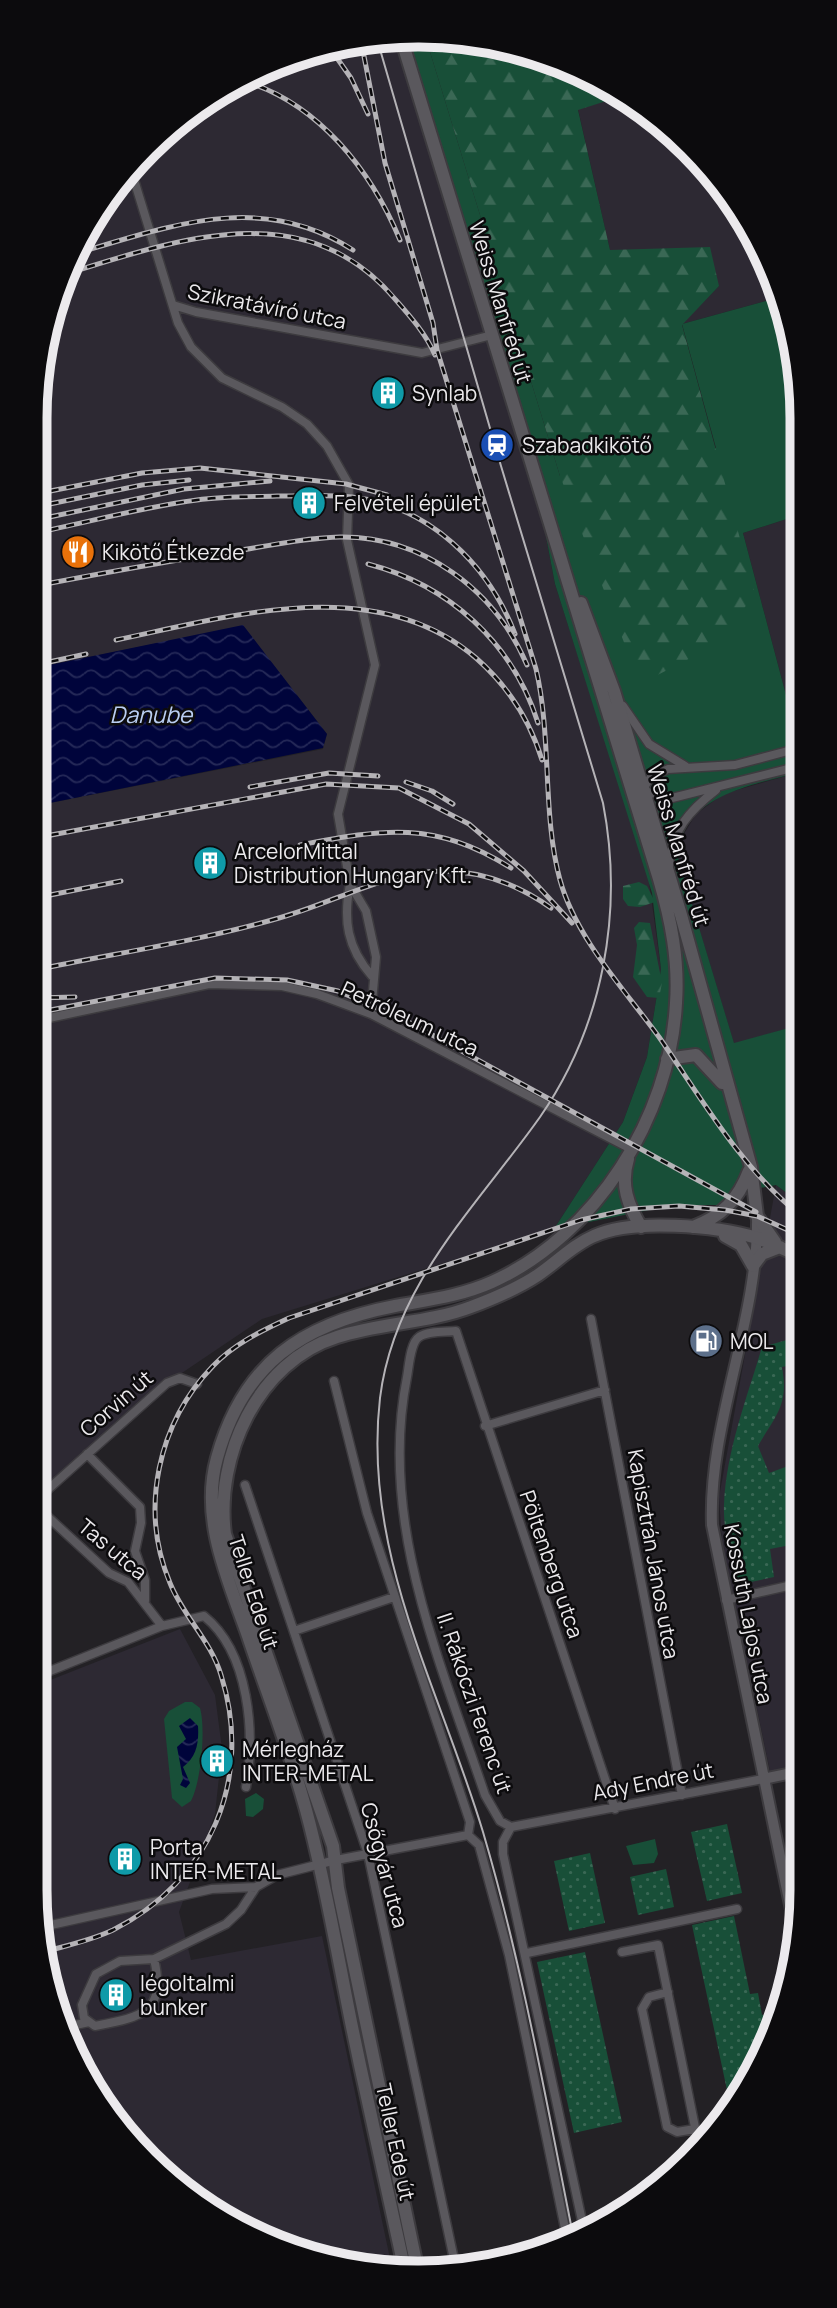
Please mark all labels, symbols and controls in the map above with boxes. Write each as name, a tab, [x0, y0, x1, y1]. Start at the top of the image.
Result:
street label: Weiss Manfréd út	[463, 217, 539, 387]
street label: Szikratávíró utca	[185, 277, 349, 335]
building icon: Synlab	[369, 374, 407, 412]
place label: Synlab	[412, 379, 477, 407]
station icon: Szabadkikötő	[478, 426, 516, 464]
place label: Szabadkikötő	[522, 431, 652, 459]
building icon: Felvételi épület	[290, 484, 328, 522]
place label: Felvételi épület	[334, 489, 481, 517]
restaurant icon: Kikötő Étkezde	[59, 533, 97, 571]
place label: Kikötő Étkezde	[102, 538, 244, 566]
water label: Danube	[110, 698, 194, 730]
street label: Weiss Manfréd út	[641, 760, 717, 930]
place label: ArcelorMittal Distribution Hungary Kft.	[234, 837, 472, 889]
building icon: ArcelorMittal Distribution Hungary Kft.	[191, 844, 229, 882]
street label: Petróleum utca	[337, 974, 483, 1062]
fuel station icon: MOL	[687, 1322, 725, 1360]
place label: MOL	[730, 1327, 774, 1355]
street label: Corvin út	[74, 1364, 158, 1442]
street label: Kapisztrán János utca	[622, 1447, 686, 1661]
street label: Pöltenberg utca	[514, 1486, 590, 1642]
street label: Tas utca	[73, 1512, 153, 1586]
street label: Kossuth Lajos utca	[718, 1522, 780, 1706]
street label: Teller Ede út	[222, 1531, 286, 1653]
street label: II. Rákóczi Ferenc út	[431, 1609, 519, 1797]
place label: Mérlegház INTER-METAL	[242, 1735, 374, 1787]
building icon: Mérlegház INTER-METAL	[198, 1742, 236, 1780]
street label: Ady Endre út	[590, 1756, 716, 1806]
street label: Csőgyár utca	[355, 1799, 415, 1931]
place label: Porta INTER-METAL	[150, 1833, 282, 1885]
building icon: Porta INTER-METAL	[106, 1840, 144, 1878]
place label: légoltalmi bunker	[140, 1969, 235, 2021]
building icon: légoltalmi bunker	[97, 1976, 135, 2014]
street label: Teller Ede út	[370, 2081, 422, 2203]

